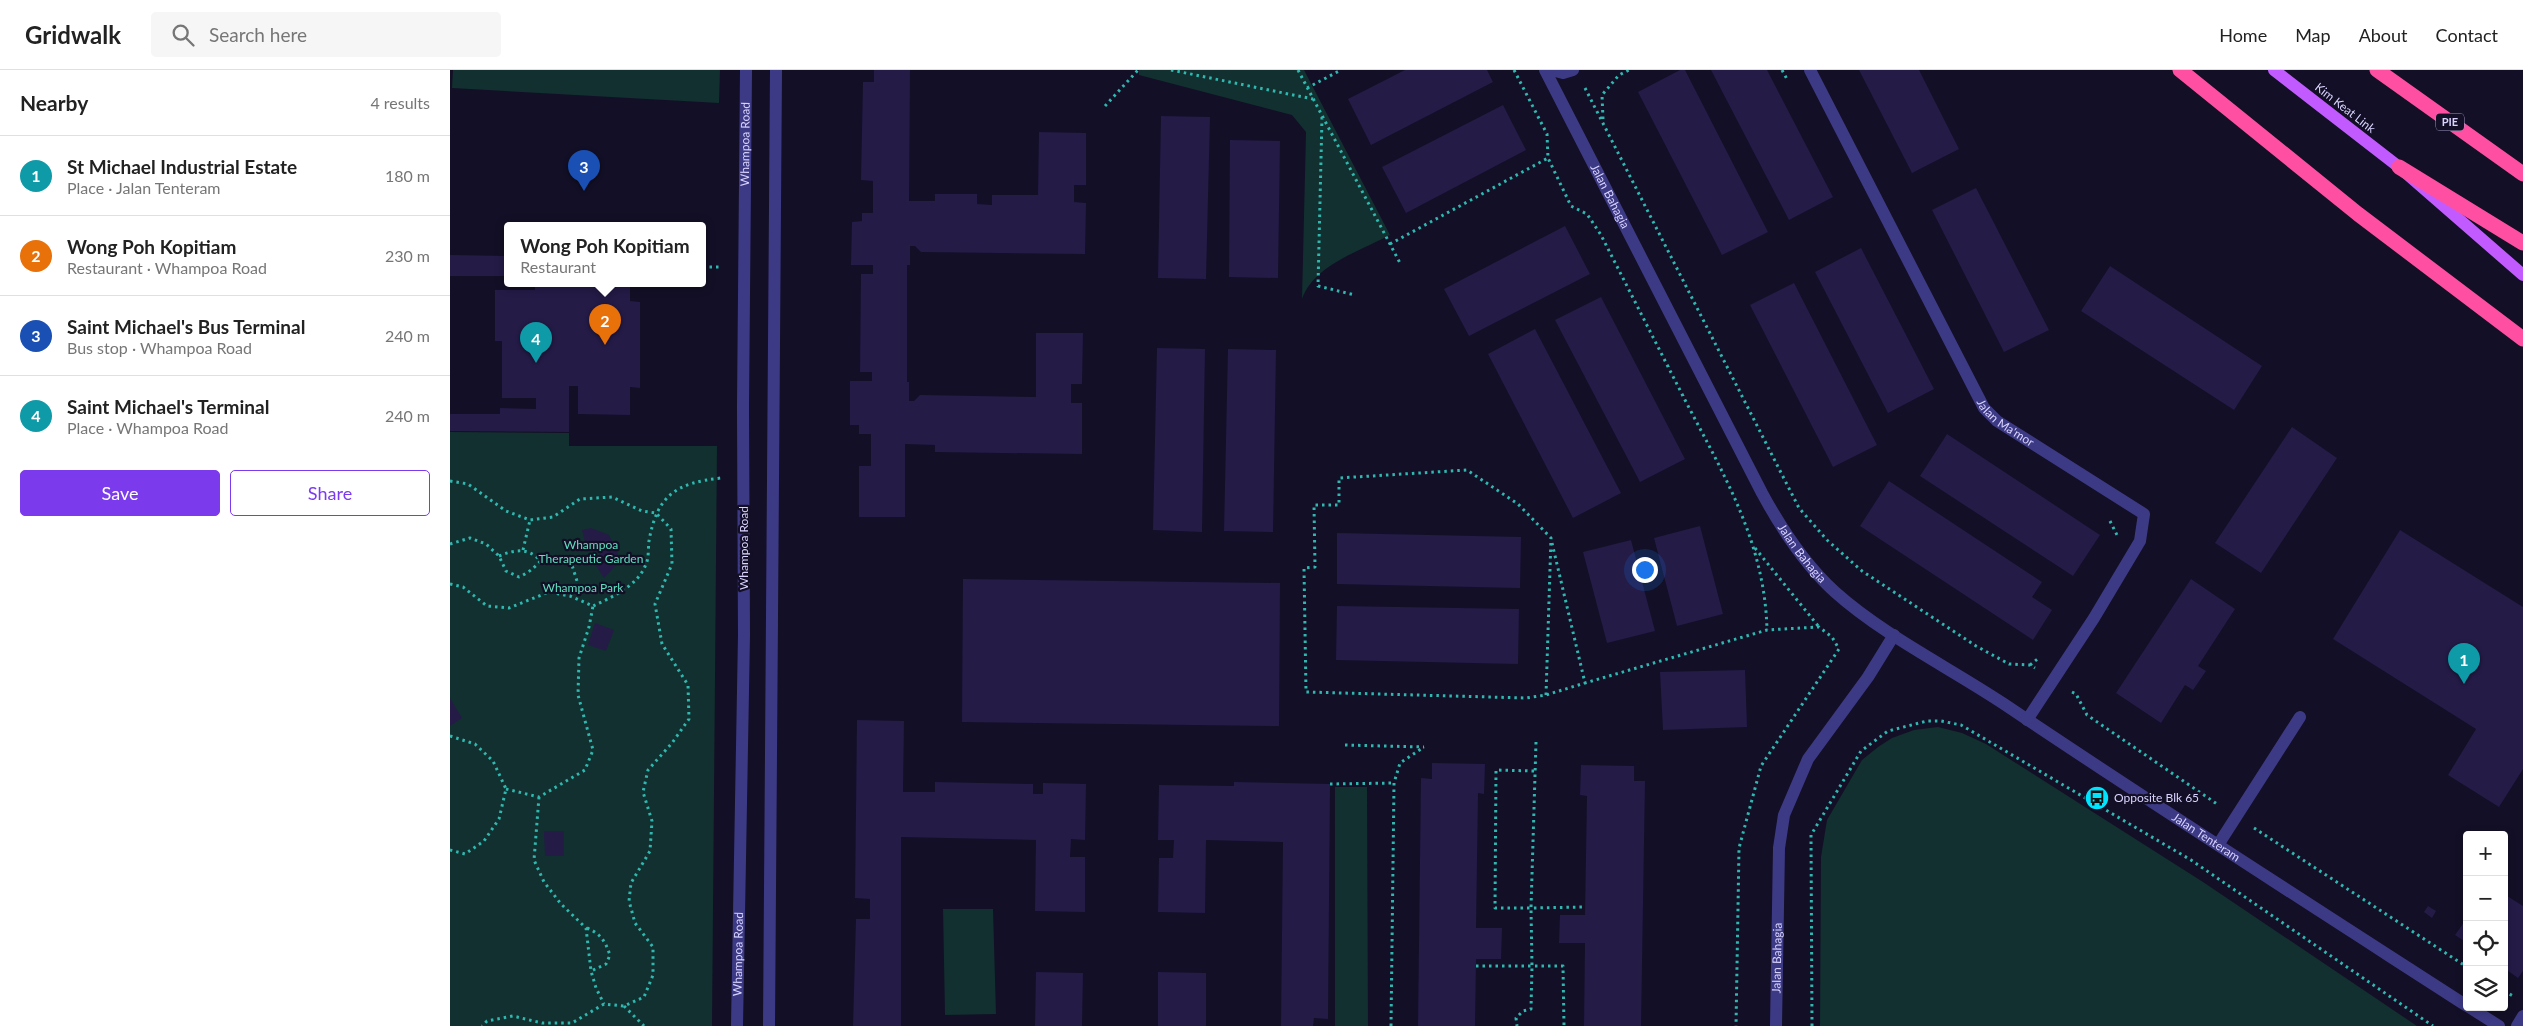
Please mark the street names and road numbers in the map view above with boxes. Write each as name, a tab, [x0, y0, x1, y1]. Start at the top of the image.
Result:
street label: Kim Keat Link	[2312, 79, 2379, 136]
street label: Whampoa Road	[737, 102, 753, 186]
road number: PIE	[2436, 114, 2464, 131]
street label: Jalan Bahagia	[1587, 161, 1633, 231]
street label: Jalan Ma'mor	[1974, 396, 2038, 450]
street label: Whampoa Road	[736, 506, 751, 590]
street label: Jalan Bahagia	[1775, 521, 1830, 586]
street label: Jalan Tenteram	[2169, 809, 2243, 865]
street label: Whampoa Road	[730, 912, 746, 996]
street label: Jalan Bahagia	[1769, 922, 1785, 994]

